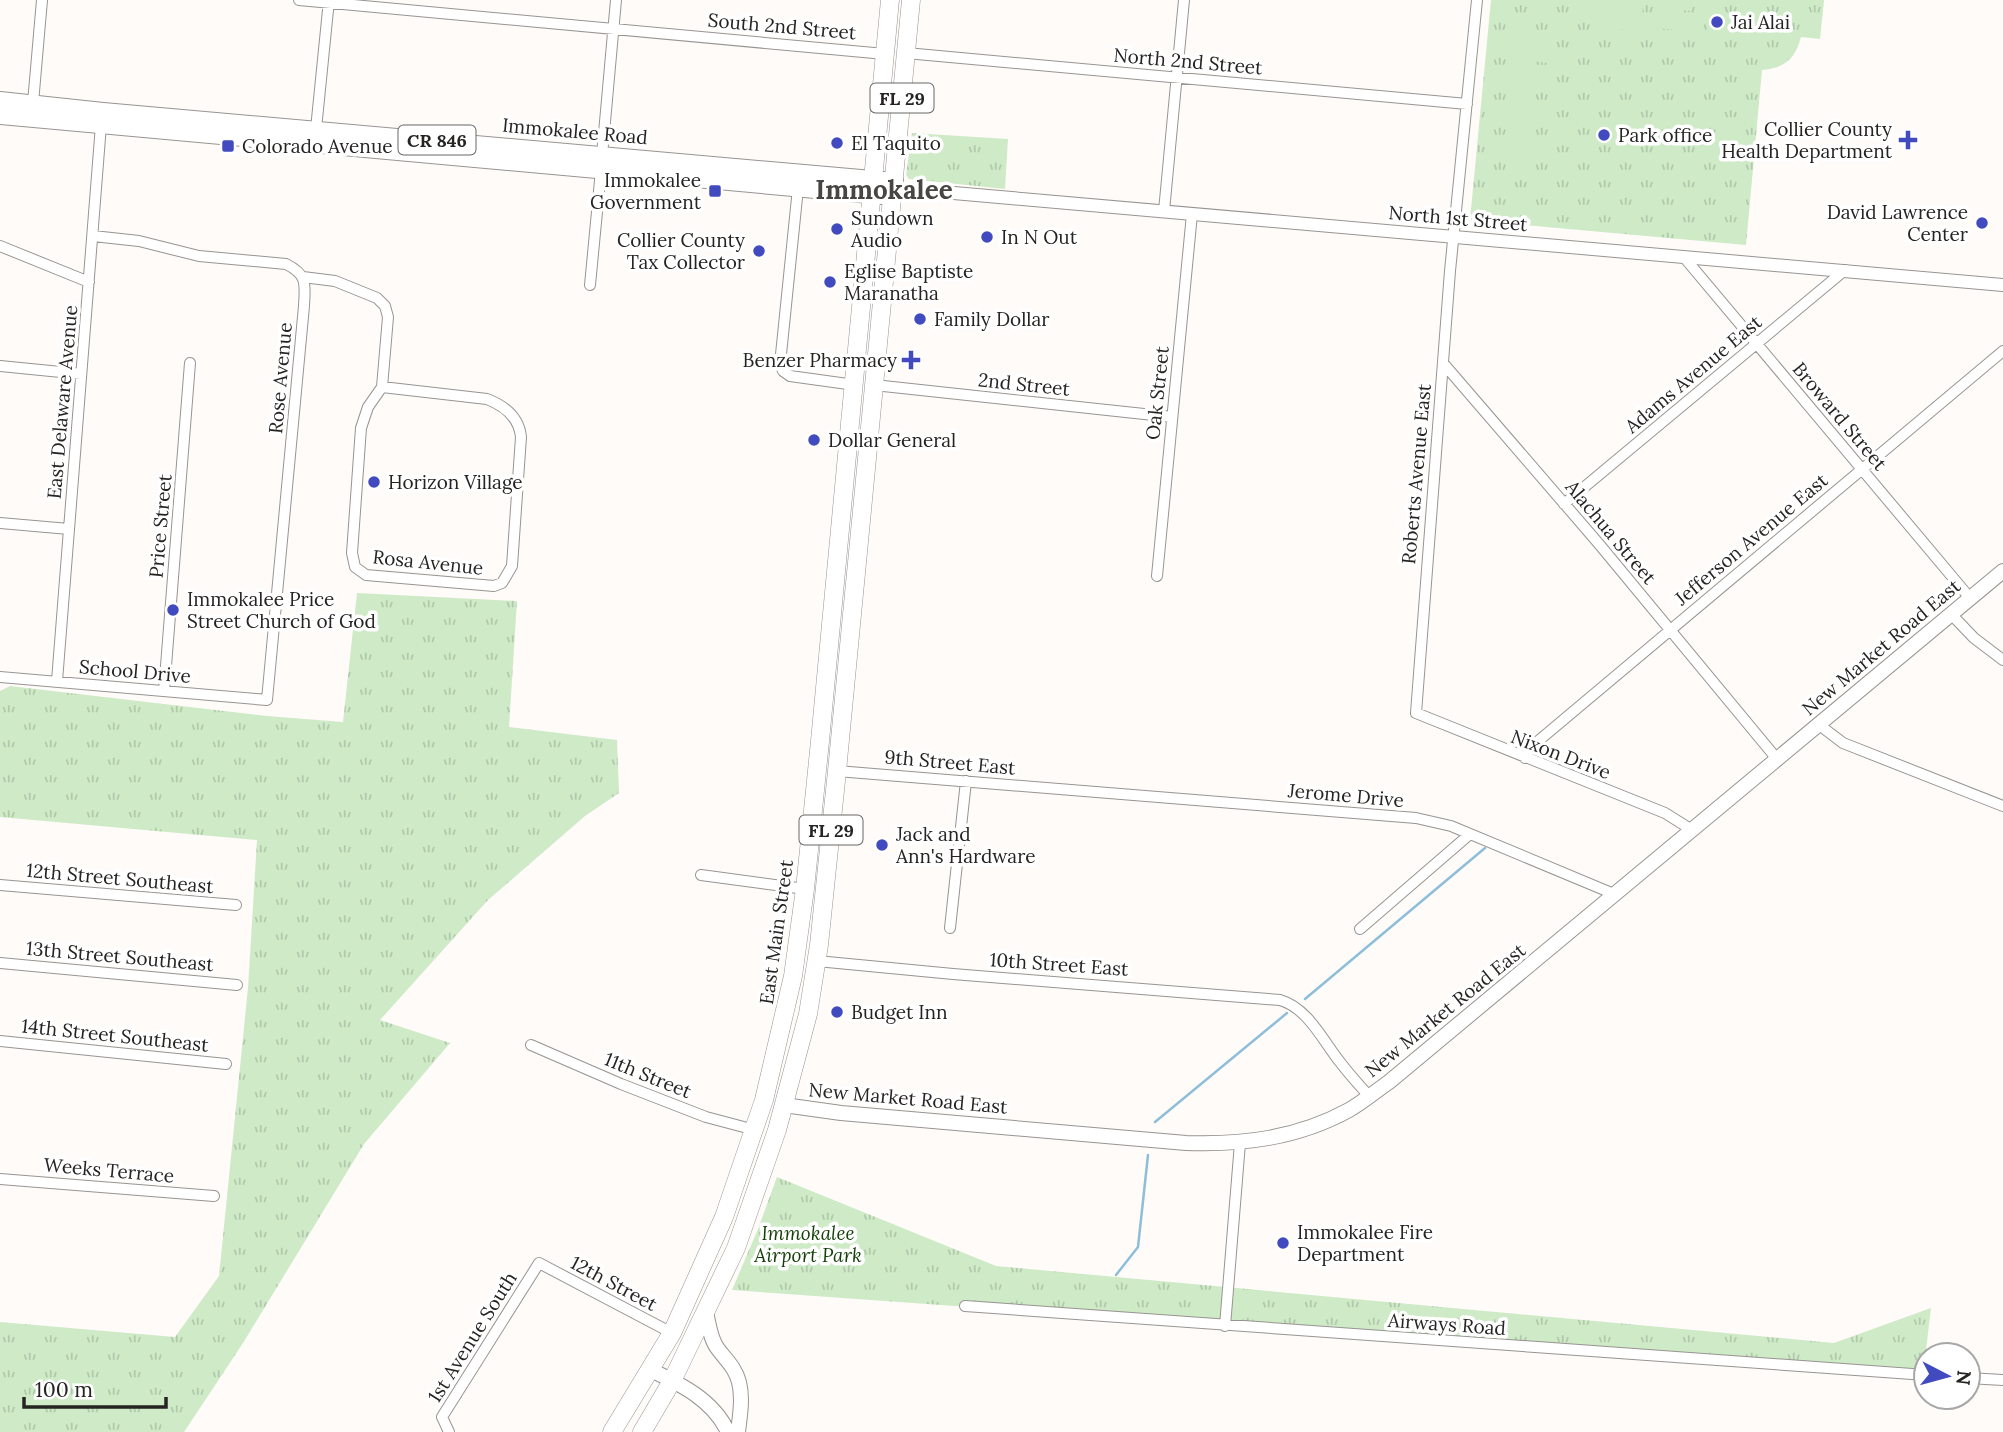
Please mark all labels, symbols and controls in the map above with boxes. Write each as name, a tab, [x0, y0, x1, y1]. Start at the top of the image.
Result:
street label: South 2nd Street	[707, 8, 858, 44]
place label: Jai Alai	[1730, 10, 1790, 34]
marker: Jai Alai	[1709, 14, 1725, 30]
street label: North 2nd Street	[1113, 43, 1264, 80]
road number: FL 29	[870, 84, 934, 113]
street label: Immokalee Road	[501, 113, 649, 149]
place label: Collier County Health Department	[1721, 117, 1893, 163]
place label: Park office	[1618, 123, 1712, 147]
road number: CR 846	[398, 125, 476, 154]
marker: Park office	[1596, 127, 1612, 143]
marker: Collier County Health Department	[1898, 130, 1918, 150]
place label: El Taquito	[851, 131, 941, 155]
place label: Colorado Avenue	[242, 134, 393, 158]
marker: El Taquito	[829, 135, 845, 151]
marker: Colorado Avenue	[220, 138, 236, 154]
place label: Immokalee Government	[590, 168, 702, 214]
district label: Immokalee	[815, 173, 953, 206]
marker: Immokalee Government	[707, 183, 723, 199]
street label: North 1st Street	[1388, 200, 1529, 236]
place label: David Lawrence Center	[1827, 200, 1969, 246]
place label: Sundown Audio	[850, 206, 934, 252]
marker: David Lawrence Center	[1974, 215, 1990, 231]
marker: Sundown Audio	[829, 221, 845, 237]
place label: In N Out	[1001, 225, 1078, 249]
place label: Collier County Tax Collector	[617, 228, 746, 274]
marker: In N Out	[979, 229, 995, 245]
marker: Collier County Tax Collector	[751, 243, 767, 259]
place label: Eglise Baptiste Maranatha	[844, 259, 973, 305]
marker: Eglise Baptiste Maranatha	[822, 274, 838, 290]
street label: East Delaware Avenue	[42, 304, 82, 500]
place label: Family Dollar	[934, 307, 1050, 331]
street label: Adams Avenue East	[1619, 309, 1767, 439]
marker: Family Dollar	[912, 311, 928, 327]
street label: Rose Avenue	[263, 321, 297, 435]
street label: Oak Street	[1140, 344, 1174, 441]
place label: Benzer Pharmacy	[743, 348, 897, 372]
marker: Benzer Pharmacy	[903, 352, 919, 368]
street label: Broward Street	[1788, 357, 1893, 475]
street label: 2nd Street	[977, 367, 1072, 401]
street label: Roberts Avenue East	[1396, 382, 1436, 565]
place label: Dollar General	[828, 428, 956, 452]
marker: Dollar General	[806, 432, 822, 448]
street label: Jefferson Avenue East	[1669, 468, 1833, 611]
place label: Horizon Village	[388, 470, 523, 494]
street label: Price Street	[144, 472, 177, 579]
marker: Horizon Village	[366, 474, 382, 490]
street label: Alachua Street	[1560, 474, 1662, 589]
street label: Rosa Avenue	[372, 544, 484, 580]
street label: New Market Road East	[1797, 573, 1966, 720]
place label: Immokalee Price Street Church of God	[187, 587, 376, 633]
marker: Immokalee Price Street Church of God	[165, 602, 181, 618]
street label: School Drive	[78, 654, 192, 688]
street label: Nixon Drive	[1508, 724, 1614, 784]
street label: 9th Street East	[884, 744, 1017, 780]
street label: Jerome Drive	[1286, 778, 1405, 812]
road number: FL 29	[800, 816, 862, 844]
place label: Jack and Ann's Hardware	[895, 822, 1036, 868]
marker: Jack and Ann's Hardware	[874, 837, 890, 853]
street label: 12th Street Southeast	[25, 858, 215, 898]
street label: East Main Street	[754, 858, 798, 1006]
street label: 13th Street Southeast	[25, 936, 215, 976]
street label: New Market Road East	[1360, 937, 1531, 1082]
street label: 10th Street East	[989, 947, 1130, 981]
place label: Budget Inn	[851, 1000, 948, 1024]
marker: Budget Inn	[829, 1004, 845, 1020]
street label: 14th Street Southeast	[20, 1013, 210, 1057]
street label: 11th Street	[601, 1047, 695, 1103]
street label: New Market Road East	[808, 1077, 1009, 1119]
street label: Weeks Terrace	[43, 1152, 175, 1188]
place label: Immokalee Fire Department	[1297, 1220, 1433, 1266]
park label: Immokalee Airport Park	[753, 1221, 862, 1267]
marker: Immokalee Fire Department	[1275, 1235, 1291, 1251]
street label: 12th Street	[567, 1250, 662, 1316]
street label: 1st Avenue South	[422, 1267, 522, 1407]
street label: Airways Road	[1386, 1308, 1507, 1340]
north arrow	[1912, 1341, 1982, 1411]
scale bar	[24, 1366, 166, 1410]
text: N	[1951, 1369, 1977, 1387]
text: 100 m	[35, 1376, 93, 1403]

